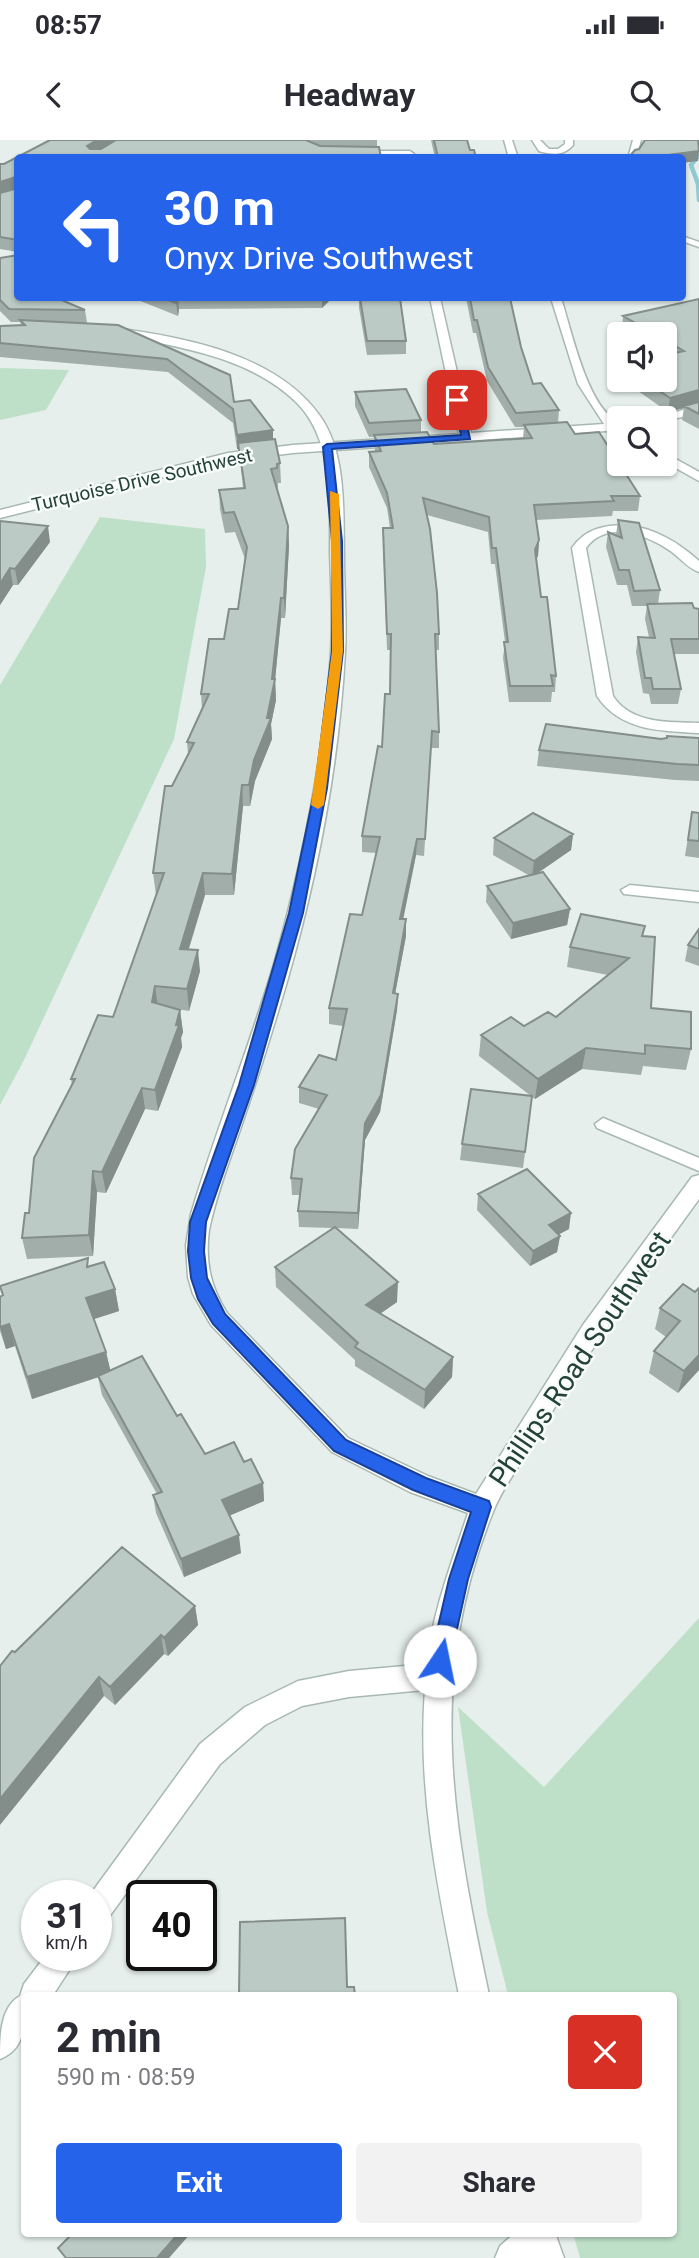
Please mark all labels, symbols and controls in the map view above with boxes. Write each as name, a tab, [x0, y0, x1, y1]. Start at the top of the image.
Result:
text: 08:57	[35, 10, 102, 40]
icon: back	[35, 76, 73, 114]
text: Headway	[284, 76, 415, 114]
icon: search	[626, 76, 664, 114]
text: 30 m	[164, 180, 275, 237]
icon: left	[49, 182, 140, 273]
text: Onyx Drive Southwest	[164, 239, 473, 277]
map controls	[607, 322, 677, 476]
button: sound	[607, 322, 677, 392]
pin	[427, 370, 487, 430]
icon: arrive	[438, 381, 476, 419]
button: search	[607, 406, 677, 476]
street label: Turquoise Drive Southwest	[30, 443, 254, 517]
street label: Phillips Road Southwest	[482, 1225, 678, 1493]
position arrow	[403, 1624, 477, 1698]
speed limit sign: 40	[126, 1880, 217, 1971]
text: 31	[46, 1896, 87, 1937]
text: km/h	[45, 1932, 88, 1953]
text: 2 min	[56, 2013, 162, 2062]
button: close	[568, 2015, 642, 2089]
text: 590 m · 08:59	[56, 2064, 195, 2091]
button: Exit	[56, 2143, 342, 2223]
button: Share	[356, 2143, 642, 2223]

